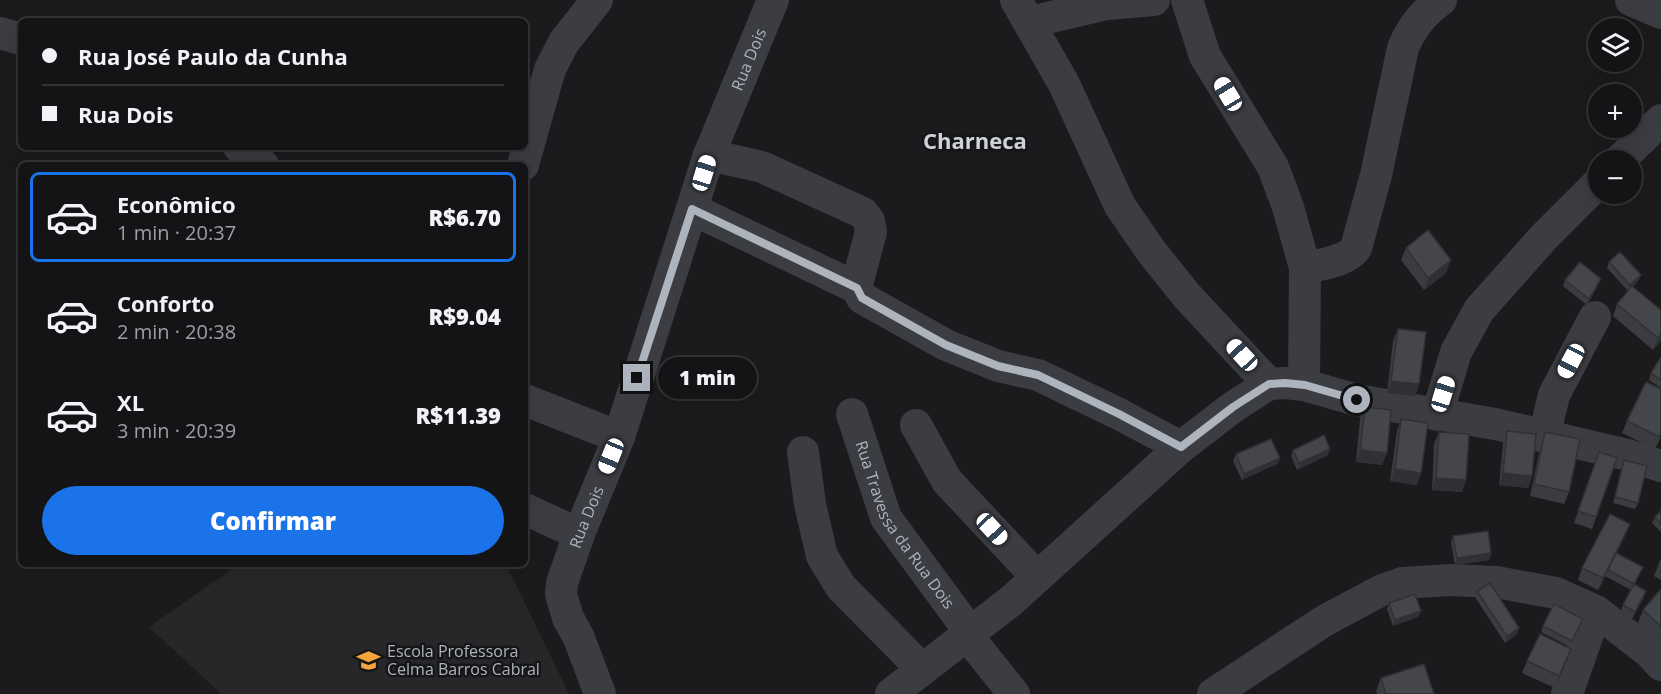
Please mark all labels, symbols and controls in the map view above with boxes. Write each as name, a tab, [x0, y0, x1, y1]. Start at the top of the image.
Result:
map controls	[1588, 18, 1642, 204]
button: layers	[1588, 18, 1642, 72]
street label: Rua Dois	[726, 25, 771, 94]
text: Rua José Paulo da Cunha	[78, 41, 348, 71]
car	[1211, 74, 1245, 114]
button: +	[1588, 84, 1642, 138]
text: Rua Dois	[78, 99, 174, 129]
district label: Charneca	[923, 125, 1027, 155]
button: −	[1588, 150, 1642, 204]
car	[690, 153, 718, 193]
text: Econômico	[117, 189, 236, 219]
icon: car	[45, 190, 99, 244]
text: R$6.70	[428, 202, 501, 232]
text: 1 min · 20:37	[117, 219, 236, 246]
text: Conforto	[117, 288, 214, 318]
icon: car	[45, 289, 99, 343]
text: R$9.04	[428, 301, 501, 331]
text: 2 min · 20:38	[117, 318, 236, 345]
car	[1223, 336, 1261, 374]
car	[1555, 341, 1587, 381]
callout: 1 min	[658, 357, 757, 399]
route end	[623, 364, 650, 391]
text: 1 min	[679, 364, 736, 391]
car	[1429, 374, 1457, 414]
route start	[1343, 386, 1370, 413]
text: XL	[117, 387, 144, 417]
icon: car	[45, 388, 99, 442]
text: R$11.39	[415, 400, 501, 430]
text: 3 min · 20:39	[117, 417, 236, 444]
car	[596, 436, 626, 476]
street label: Rua Travessa da Rua Dois	[850, 438, 960, 613]
street label: Rua Dois	[564, 482, 609, 551]
button: Confirmar	[42, 486, 504, 555]
car	[973, 510, 1011, 548]
place label: Escola Professora Celma Barros Cabral	[387, 640, 540, 680]
school or university icon: Escola Professora Celma Barros Cabral	[356, 647, 382, 673]

